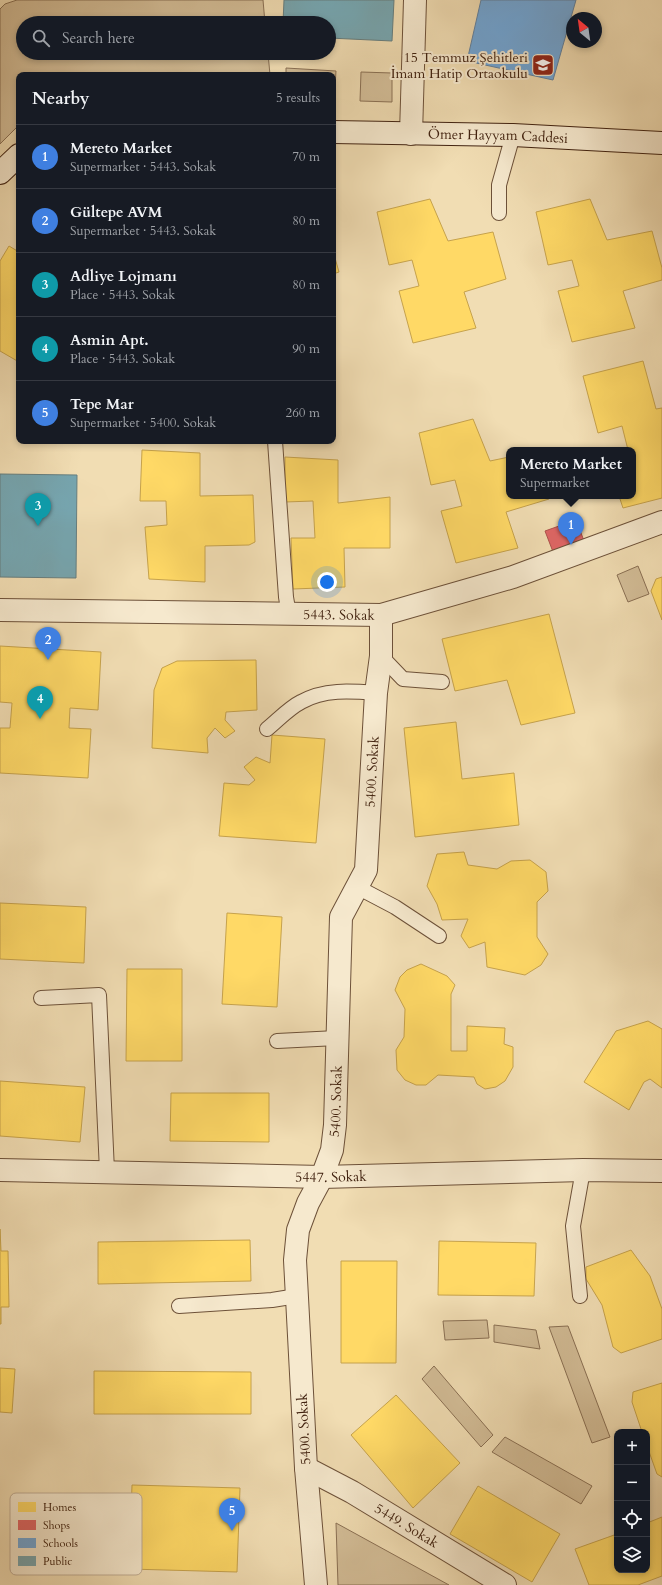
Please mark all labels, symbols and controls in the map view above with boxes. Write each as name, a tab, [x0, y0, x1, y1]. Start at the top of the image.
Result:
north arrow	[566, 12, 602, 48]
search box	[16, 16, 336, 60]
icon: search	[30, 27, 52, 49]
text: Search here	[62, 28, 135, 48]
place label: 15 Temmuz Şehitleri İmam Hatip Ortaokulu	[391, 48, 528, 83]
school or university icon: 15 Temmuz Şehitleri İmam Hatip Ortaokulu	[530, 52, 556, 78]
text: Nearby	[32, 87, 89, 110]
text: 5 results	[276, 89, 320, 107]
street label: Ömer Hayyam Caddesi	[428, 124, 569, 147]
text: Mereto Market	[70, 138, 172, 158]
text: 1	[42, 148, 48, 166]
text: 70 m	[292, 148, 320, 166]
text: Supermarket · 5443. Sokak	[70, 158, 216, 176]
text: Gültepe AVM	[70, 202, 162, 222]
text: 2	[42, 212, 48, 230]
text: 80 m	[292, 212, 320, 230]
text: Supermarket · 5443. Sokak	[70, 222, 216, 240]
text: Adliye Lojmanı	[70, 266, 177, 286]
text: 3	[42, 276, 48, 294]
text: 80 m	[292, 276, 320, 294]
text: Place · 5443. Sokak	[70, 286, 175, 304]
text: Asmin Apt.	[70, 330, 149, 350]
text: 4	[42, 340, 48, 358]
text: 90 m	[292, 340, 320, 358]
text: Place · 5443. Sokak	[70, 350, 175, 368]
text: Tepe Mar	[70, 394, 134, 414]
text: 5	[42, 404, 48, 422]
text: 260 m	[286, 404, 320, 422]
text: Supermarket · 5400. Sokak	[70, 414, 216, 432]
popup	[506, 447, 636, 499]
text: Mereto Market	[520, 454, 622, 474]
text: Supermarket	[520, 474, 590, 492]
pin: 3	[25, 493, 51, 526]
pin: 1	[558, 512, 584, 545]
your location	[317, 572, 337, 592]
street label: 5443. Sokak	[303, 604, 375, 624]
pin: 2	[35, 627, 61, 660]
pin: 4	[27, 686, 53, 719]
street label: 5400. Sokak	[360, 735, 383, 808]
street label: 5400. Sokak	[324, 1065, 346, 1138]
street label: 5447. Sokak	[295, 1166, 367, 1187]
street label: 5400. Sokak	[293, 1392, 315, 1465]
map controls	[614, 1429, 650, 1573]
button: +	[614, 1429, 650, 1465]
button: −	[614, 1465, 650, 1501]
legend	[10, 1493, 142, 1575]
pin: 5	[219, 1498, 245, 1531]
street label: 5449. Sokak	[371, 1499, 443, 1552]
text: Homes	[43, 1500, 76, 1515]
button: locate	[614, 1501, 650, 1537]
text: Shops	[43, 1518, 70, 1533]
text: Schools	[43, 1536, 78, 1551]
button: layers	[614, 1537, 650, 1573]
text: Public	[43, 1554, 72, 1569]

